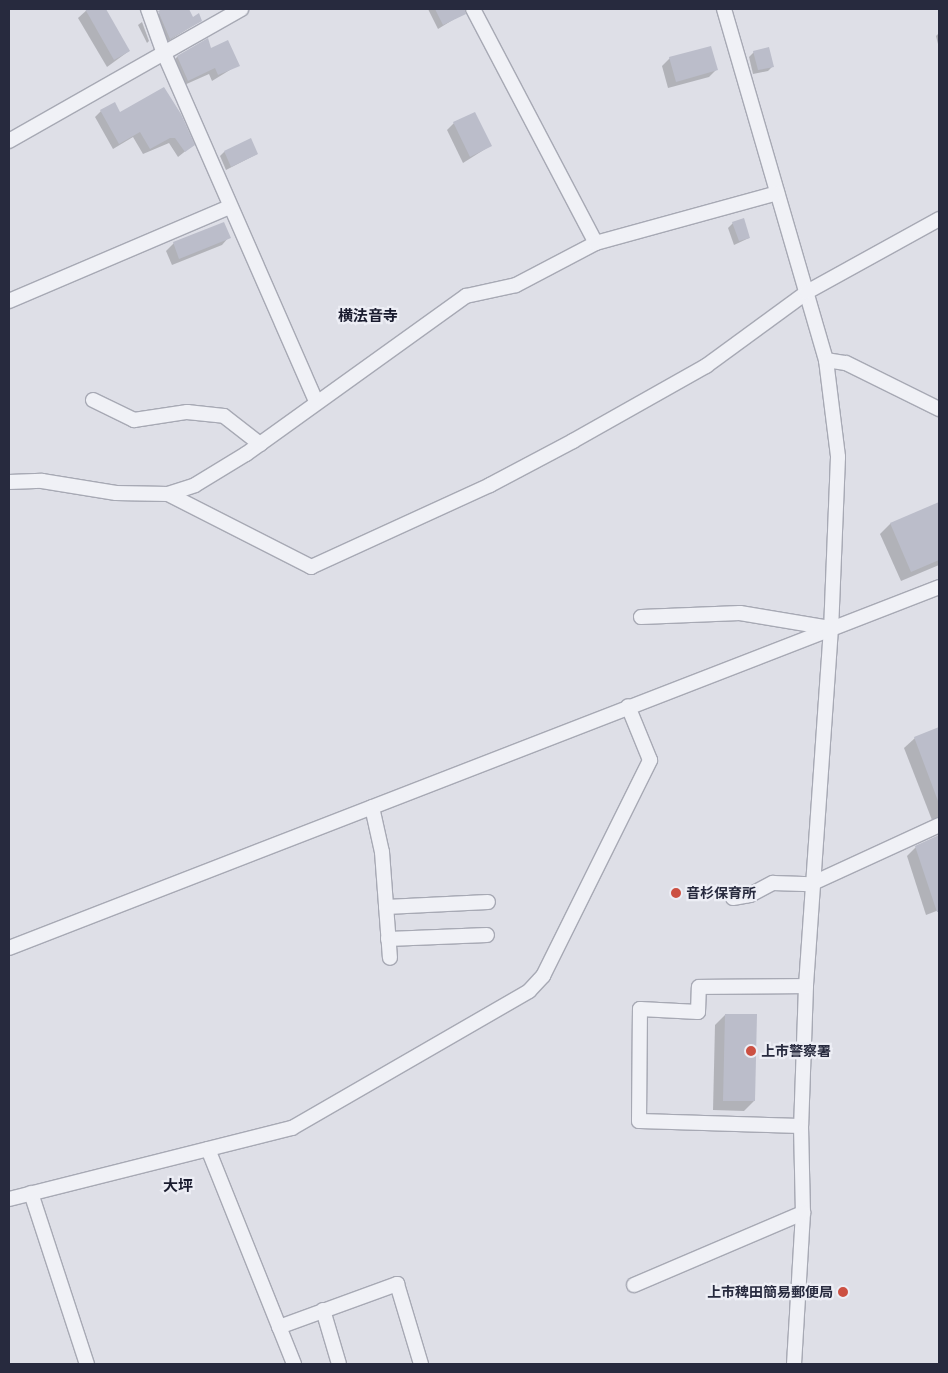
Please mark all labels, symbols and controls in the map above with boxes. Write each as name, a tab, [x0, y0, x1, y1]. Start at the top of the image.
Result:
district label: 横法音寺	[338, 307, 398, 325]
place label: 音杉保育所	[686, 885, 756, 901]
marker: 音杉保育所	[670, 887, 682, 899]
place label: 上市警察署	[761, 1043, 831, 1059]
marker: 上市警察署	[745, 1045, 757, 1057]
district label: 大坪	[163, 1177, 193, 1195]
place label: 上市稗田簡易郵便局	[707, 1284, 833, 1300]
marker: 上市稗田簡易郵便局	[837, 1286, 849, 1298]

